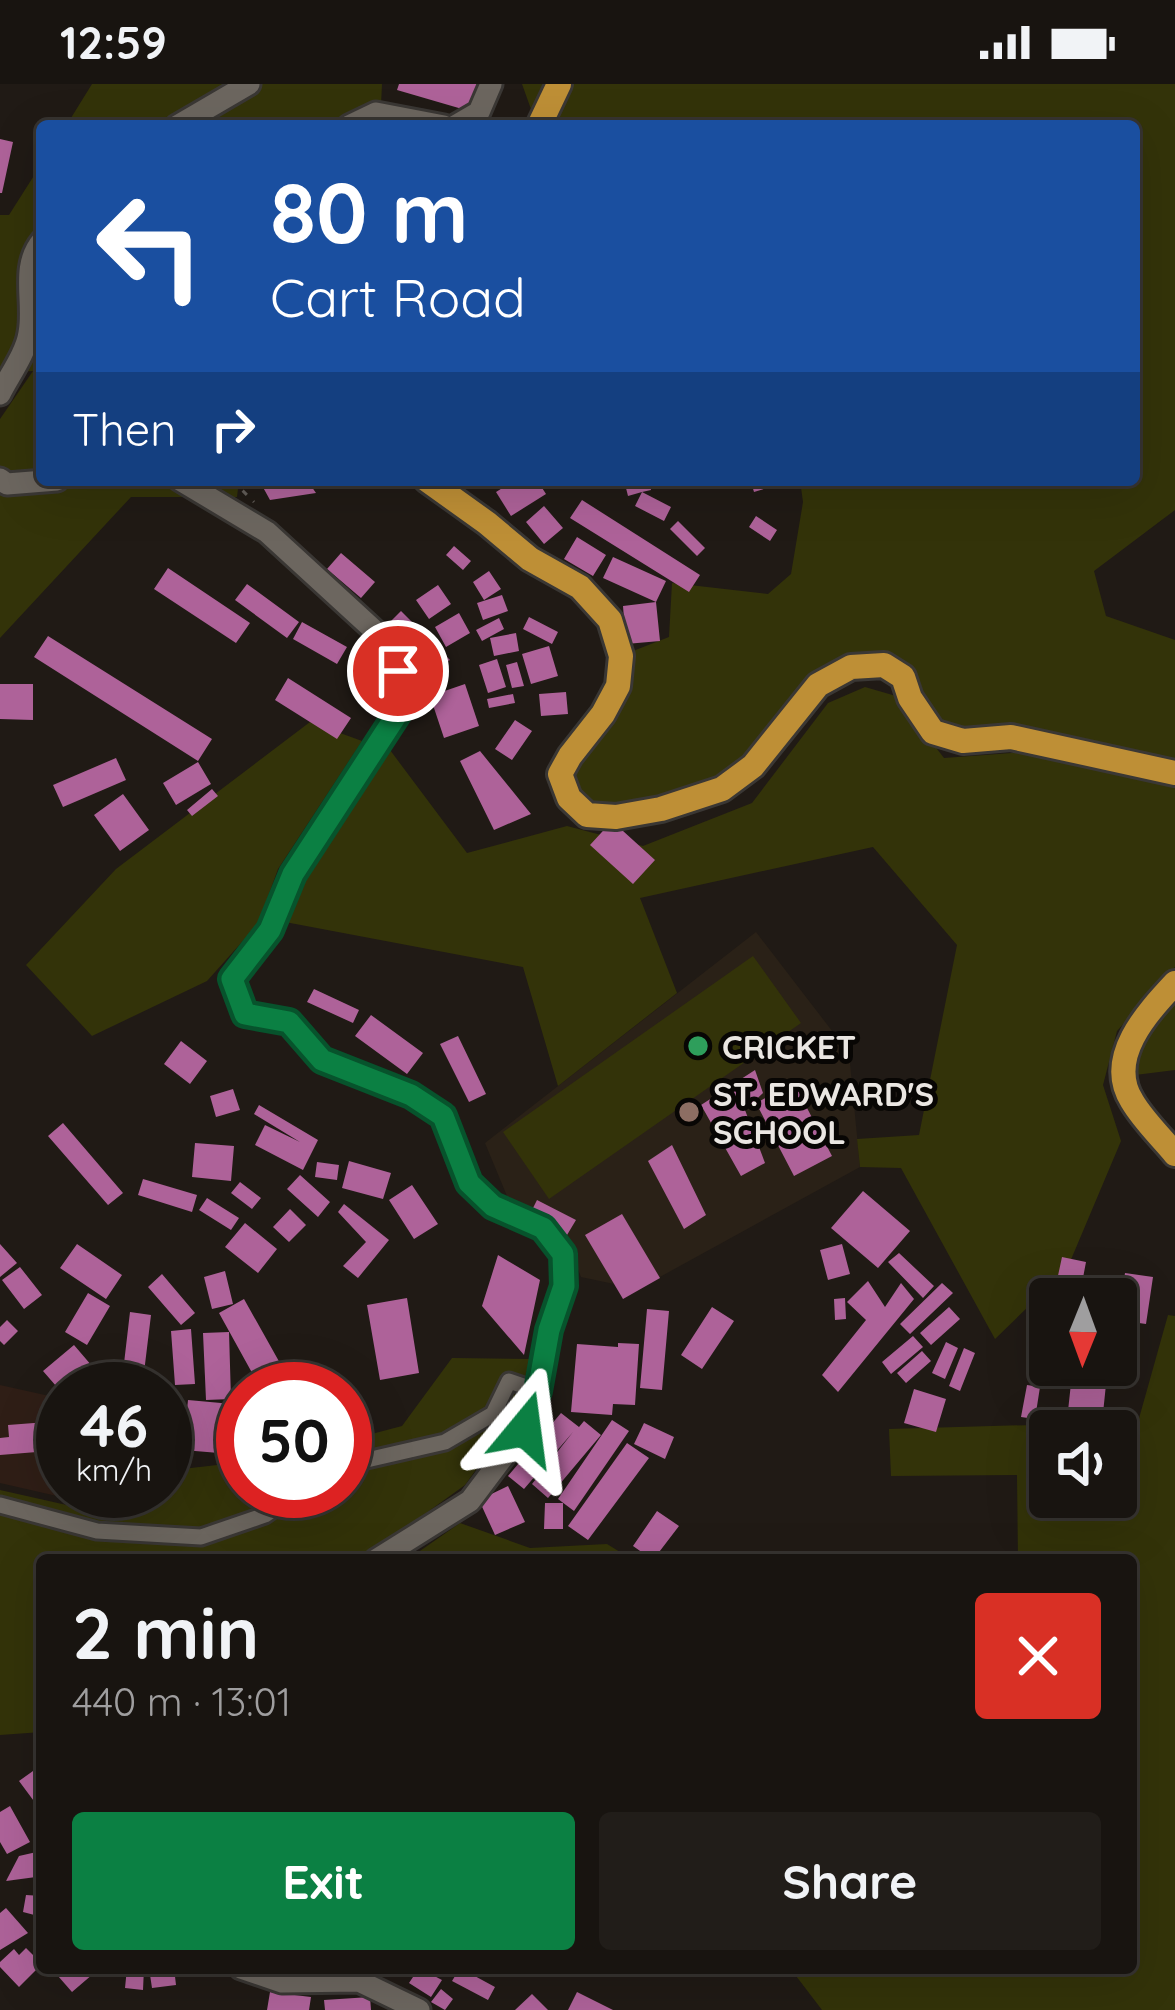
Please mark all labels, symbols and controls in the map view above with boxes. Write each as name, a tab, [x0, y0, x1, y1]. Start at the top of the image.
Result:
text: 12:59	[60, 14, 167, 70]
text: 80 m	[270, 159, 469, 264]
icon: left	[72, 168, 228, 324]
text: Cart Road	[270, 263, 526, 331]
icon: right	[200, 396, 266, 462]
text: Then	[72, 401, 176, 457]
pin	[347, 620, 449, 722]
icon: arrive	[365, 638, 431, 704]
place label: CRICKET	[722, 1026, 856, 1067]
marker: CRICKET	[685, 1033, 711, 1059]
place label: ST. EDWARD'S SCHOOL	[713, 1073, 934, 1152]
marker: ST. EDWARD'S SCHOOL	[676, 1099, 702, 1125]
north arrow	[1029, 1278, 1137, 1386]
map controls	[1029, 1278, 1137, 1518]
speed limit sign: 50	[216, 1362, 372, 1518]
position arrow	[462, 1366, 588, 1492]
text: 46	[80, 1387, 148, 1462]
button: sound	[1029, 1410, 1137, 1518]
text: km/h	[76, 1451, 152, 1489]
text: 2 min	[72, 1587, 259, 1677]
button: close	[975, 1593, 1101, 1719]
text: 440 m · 13:01	[72, 1677, 291, 1726]
button: Exit	[72, 1812, 575, 1950]
button: Share	[599, 1812, 1101, 1950]

